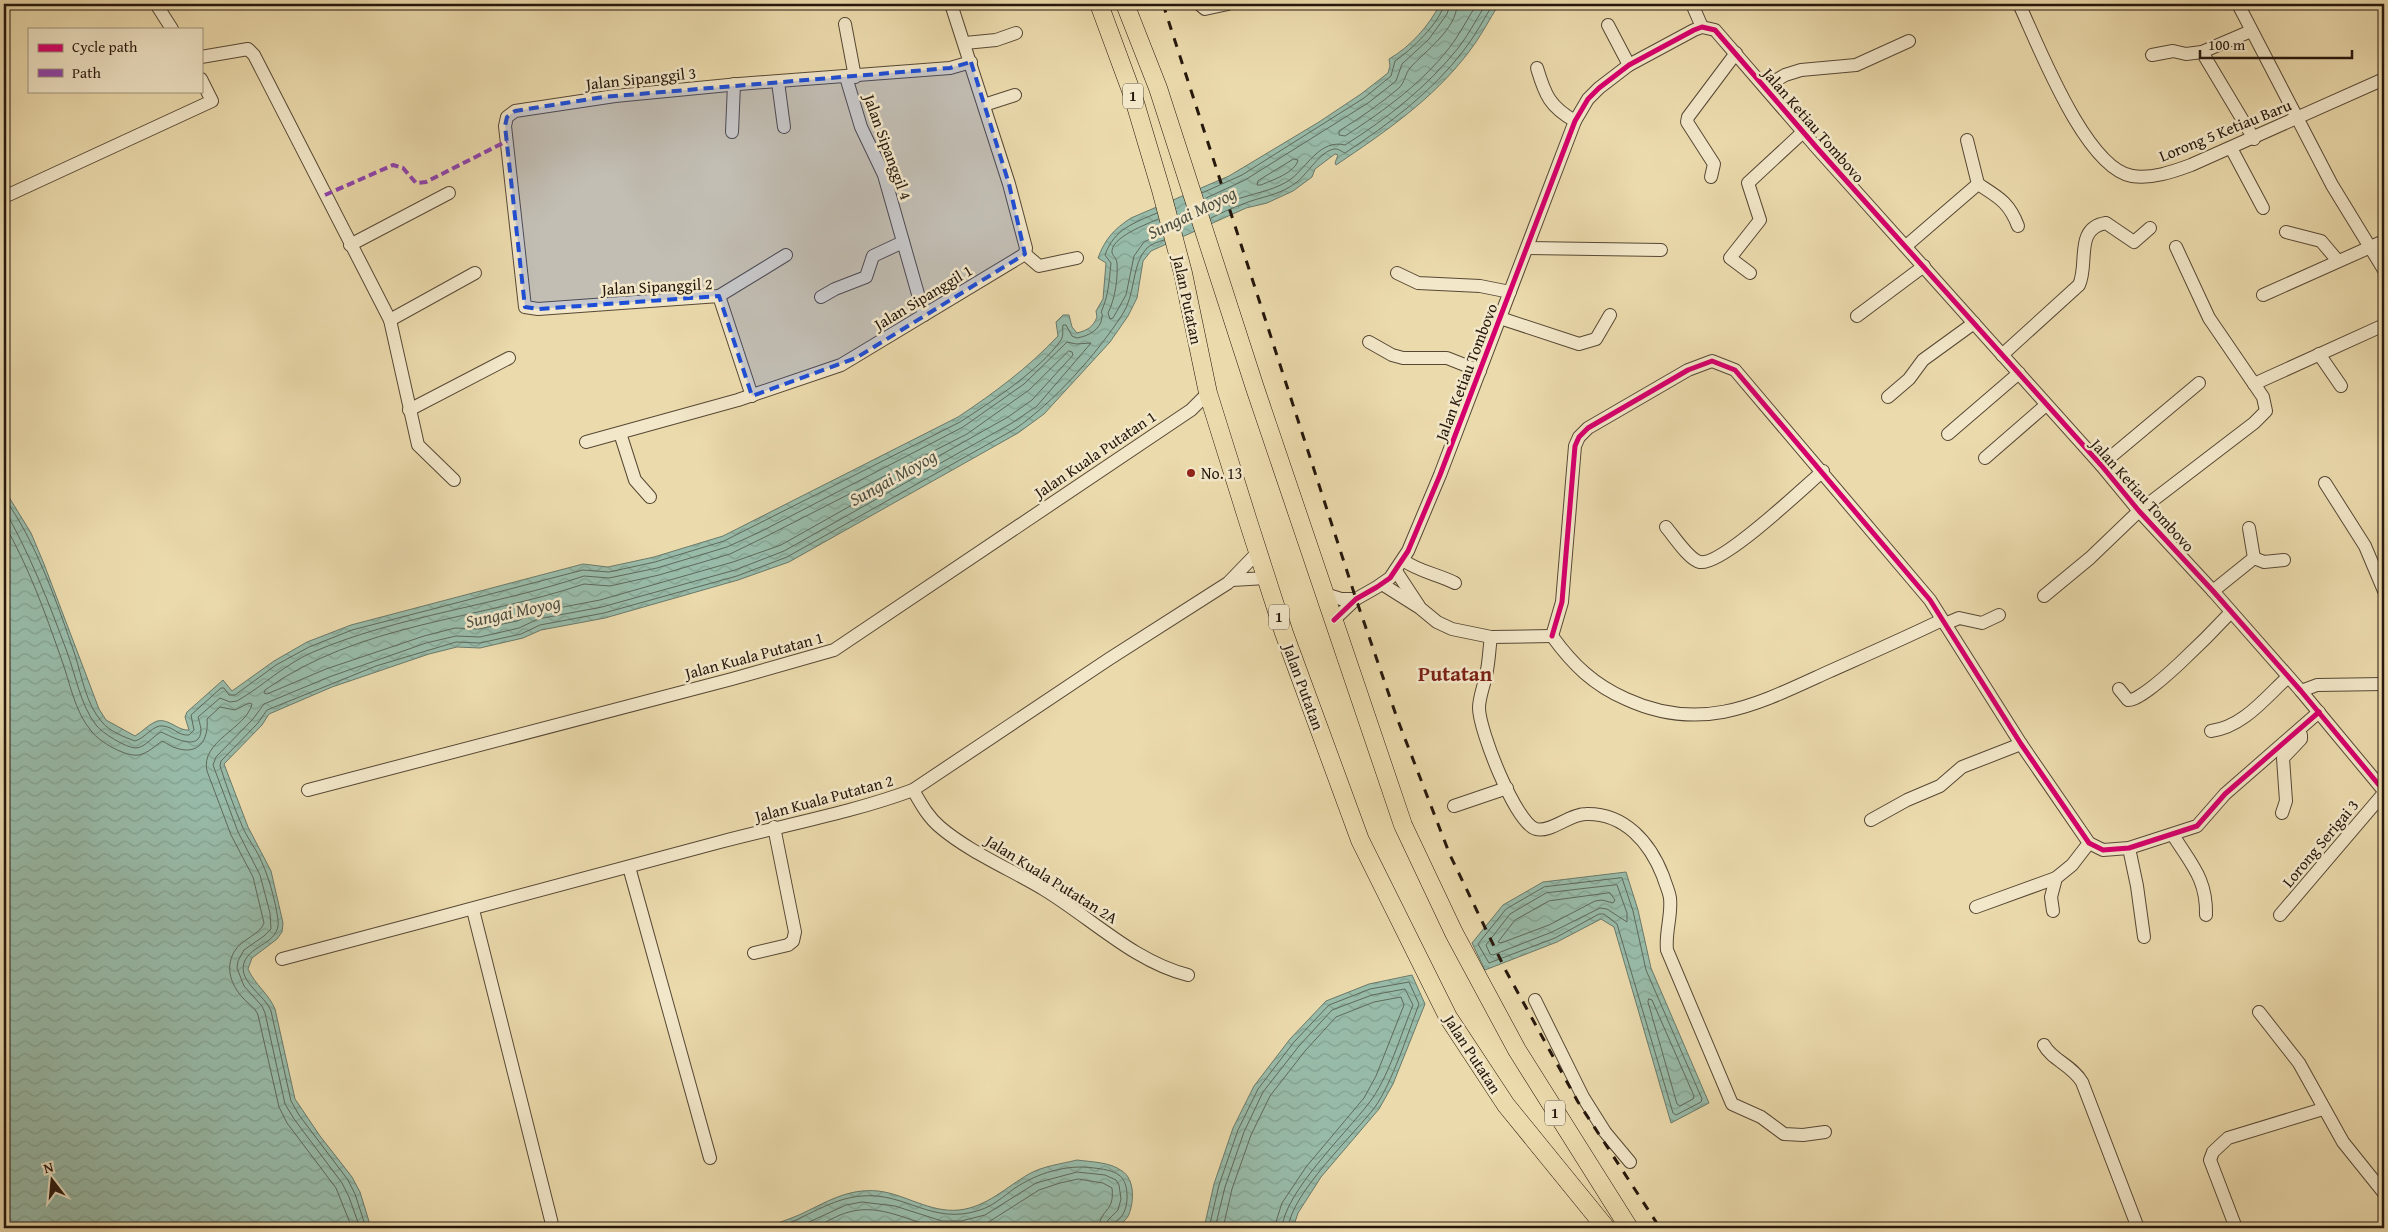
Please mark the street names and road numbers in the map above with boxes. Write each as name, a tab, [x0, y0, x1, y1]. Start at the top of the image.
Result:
street label: Jalan Sipanggil 3	[583, 60, 697, 96]
street label: Jalan Ketiau Tombovo	[1756, 61, 1871, 188]
road number: 1	[1123, 84, 1143, 108]
street label: Jalan Sipanggil 4	[857, 89, 918, 203]
street label: Lorong 5 Ketiau Baru	[2155, 92, 2295, 168]
street label: Jalan Putatan	[1167, 252, 1209, 346]
street label: Jalan Sipanggil 1	[868, 258, 977, 337]
street label: Jalan Sipanggil 2	[599, 271, 713, 301]
street label: Jalan Ketiau Tombovo	[1428, 300, 1503, 446]
street label: Jalan Kuala Putatan 1	[1028, 404, 1161, 505]
street label: Jalan Ketiau Tombovo	[2084, 431, 2201, 557]
road number: 1	[1269, 604, 1289, 630]
street label: Jalan Kuala Putatan 1	[680, 625, 826, 686]
street label: Jalan Putatan	[1277, 639, 1331, 733]
street label: Jalan Kuala Putatan 2	[750, 768, 896, 829]
street label: Lorong Serigai 3	[2276, 794, 2364, 892]
street label: Jalan Kuala Putatan 2A	[979, 827, 1123, 930]
street label: Jalan Putatan	[1437, 1008, 1508, 1098]
road number: 1	[1545, 1100, 1565, 1126]

